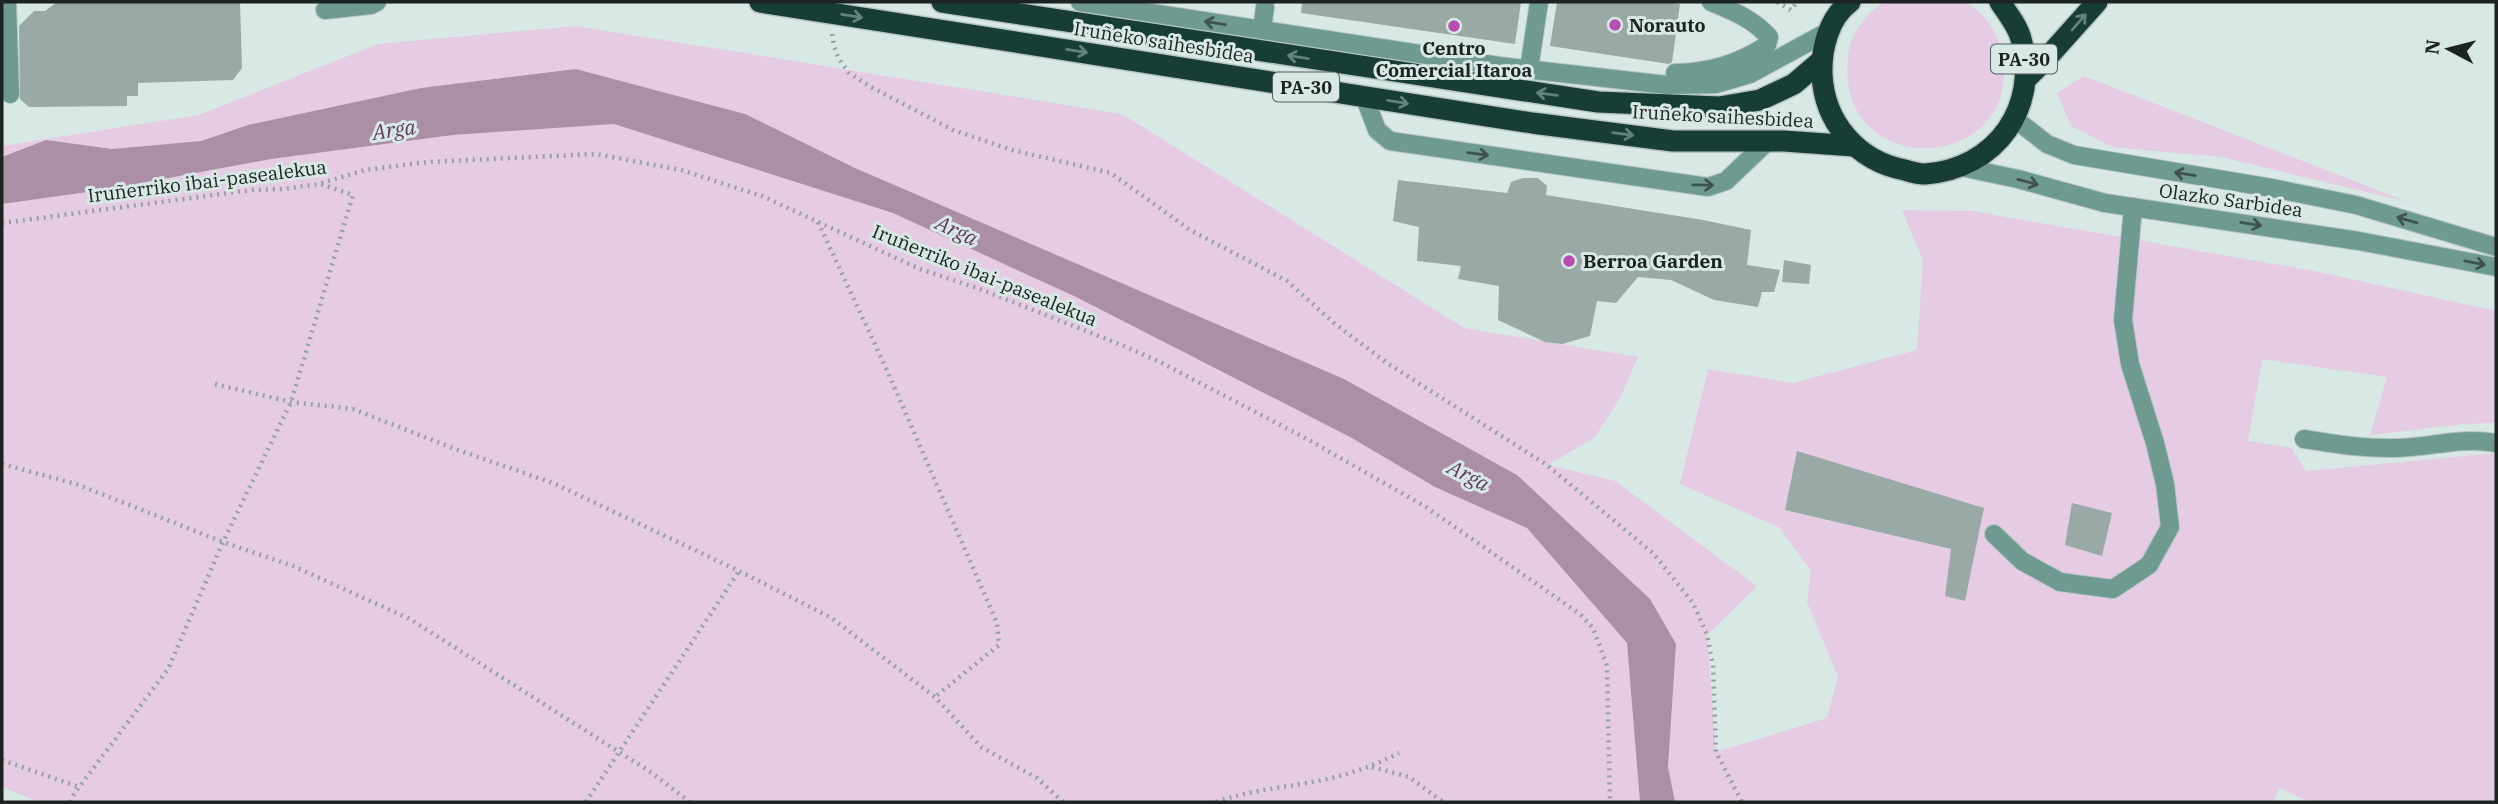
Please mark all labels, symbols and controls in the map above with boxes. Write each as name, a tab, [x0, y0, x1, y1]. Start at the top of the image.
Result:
one-way arrow	[840, 10, 863, 23]
place label: Norauto	[1629, 13, 1705, 37]
one-way arrow	[2071, 13, 2087, 31]
north arrow	[2414, 14, 2484, 84]
street label: Iruñeko saihesbidea	[1072, 16, 1256, 68]
one-way arrow	[1204, 16, 1227, 29]
marker: Norauto	[1607, 17, 1623, 33]
marker: Centro Comercial Itaroa	[1446, 18, 1462, 34]
place label: Centro Comercial Itaroa	[1376, 36, 1533, 82]
text: N	[2419, 38, 2445, 56]
road number: PA-30	[1991, 44, 2057, 74]
one-way arrow	[1065, 45, 1087, 58]
one-way arrow	[1287, 50, 1309, 63]
road number: PA-30	[1273, 72, 1339, 102]
one-way arrow	[1536, 88, 1559, 101]
one-way arrow	[1386, 96, 1409, 109]
street label: Iruñeko saihesbidea	[1632, 99, 1814, 133]
water label: Arga	[369, 112, 418, 146]
one-way arrow	[1611, 128, 1634, 141]
one-way arrow	[1466, 148, 1489, 161]
street label: Iruñerriko ibai-pasealekua	[86, 154, 328, 208]
one-way arrow	[2174, 167, 2197, 180]
one-way arrow	[2016, 176, 2039, 189]
one-way arrow	[1691, 178, 1714, 192]
street label: Olazko Sarbidea	[2158, 178, 2304, 222]
water label: Arga	[930, 207, 983, 252]
one-way arrow	[2397, 213, 2419, 226]
one-way arrow	[2239, 218, 2262, 231]
street label: Iruñerriko ibai-pasealekua	[869, 219, 1101, 331]
place label: Berroa Garden	[1583, 249, 1723, 273]
marker: Berroa Garden	[1561, 253, 1577, 269]
one-way arrow	[2463, 257, 2486, 270]
water label: Arga	[1441, 452, 1495, 498]

